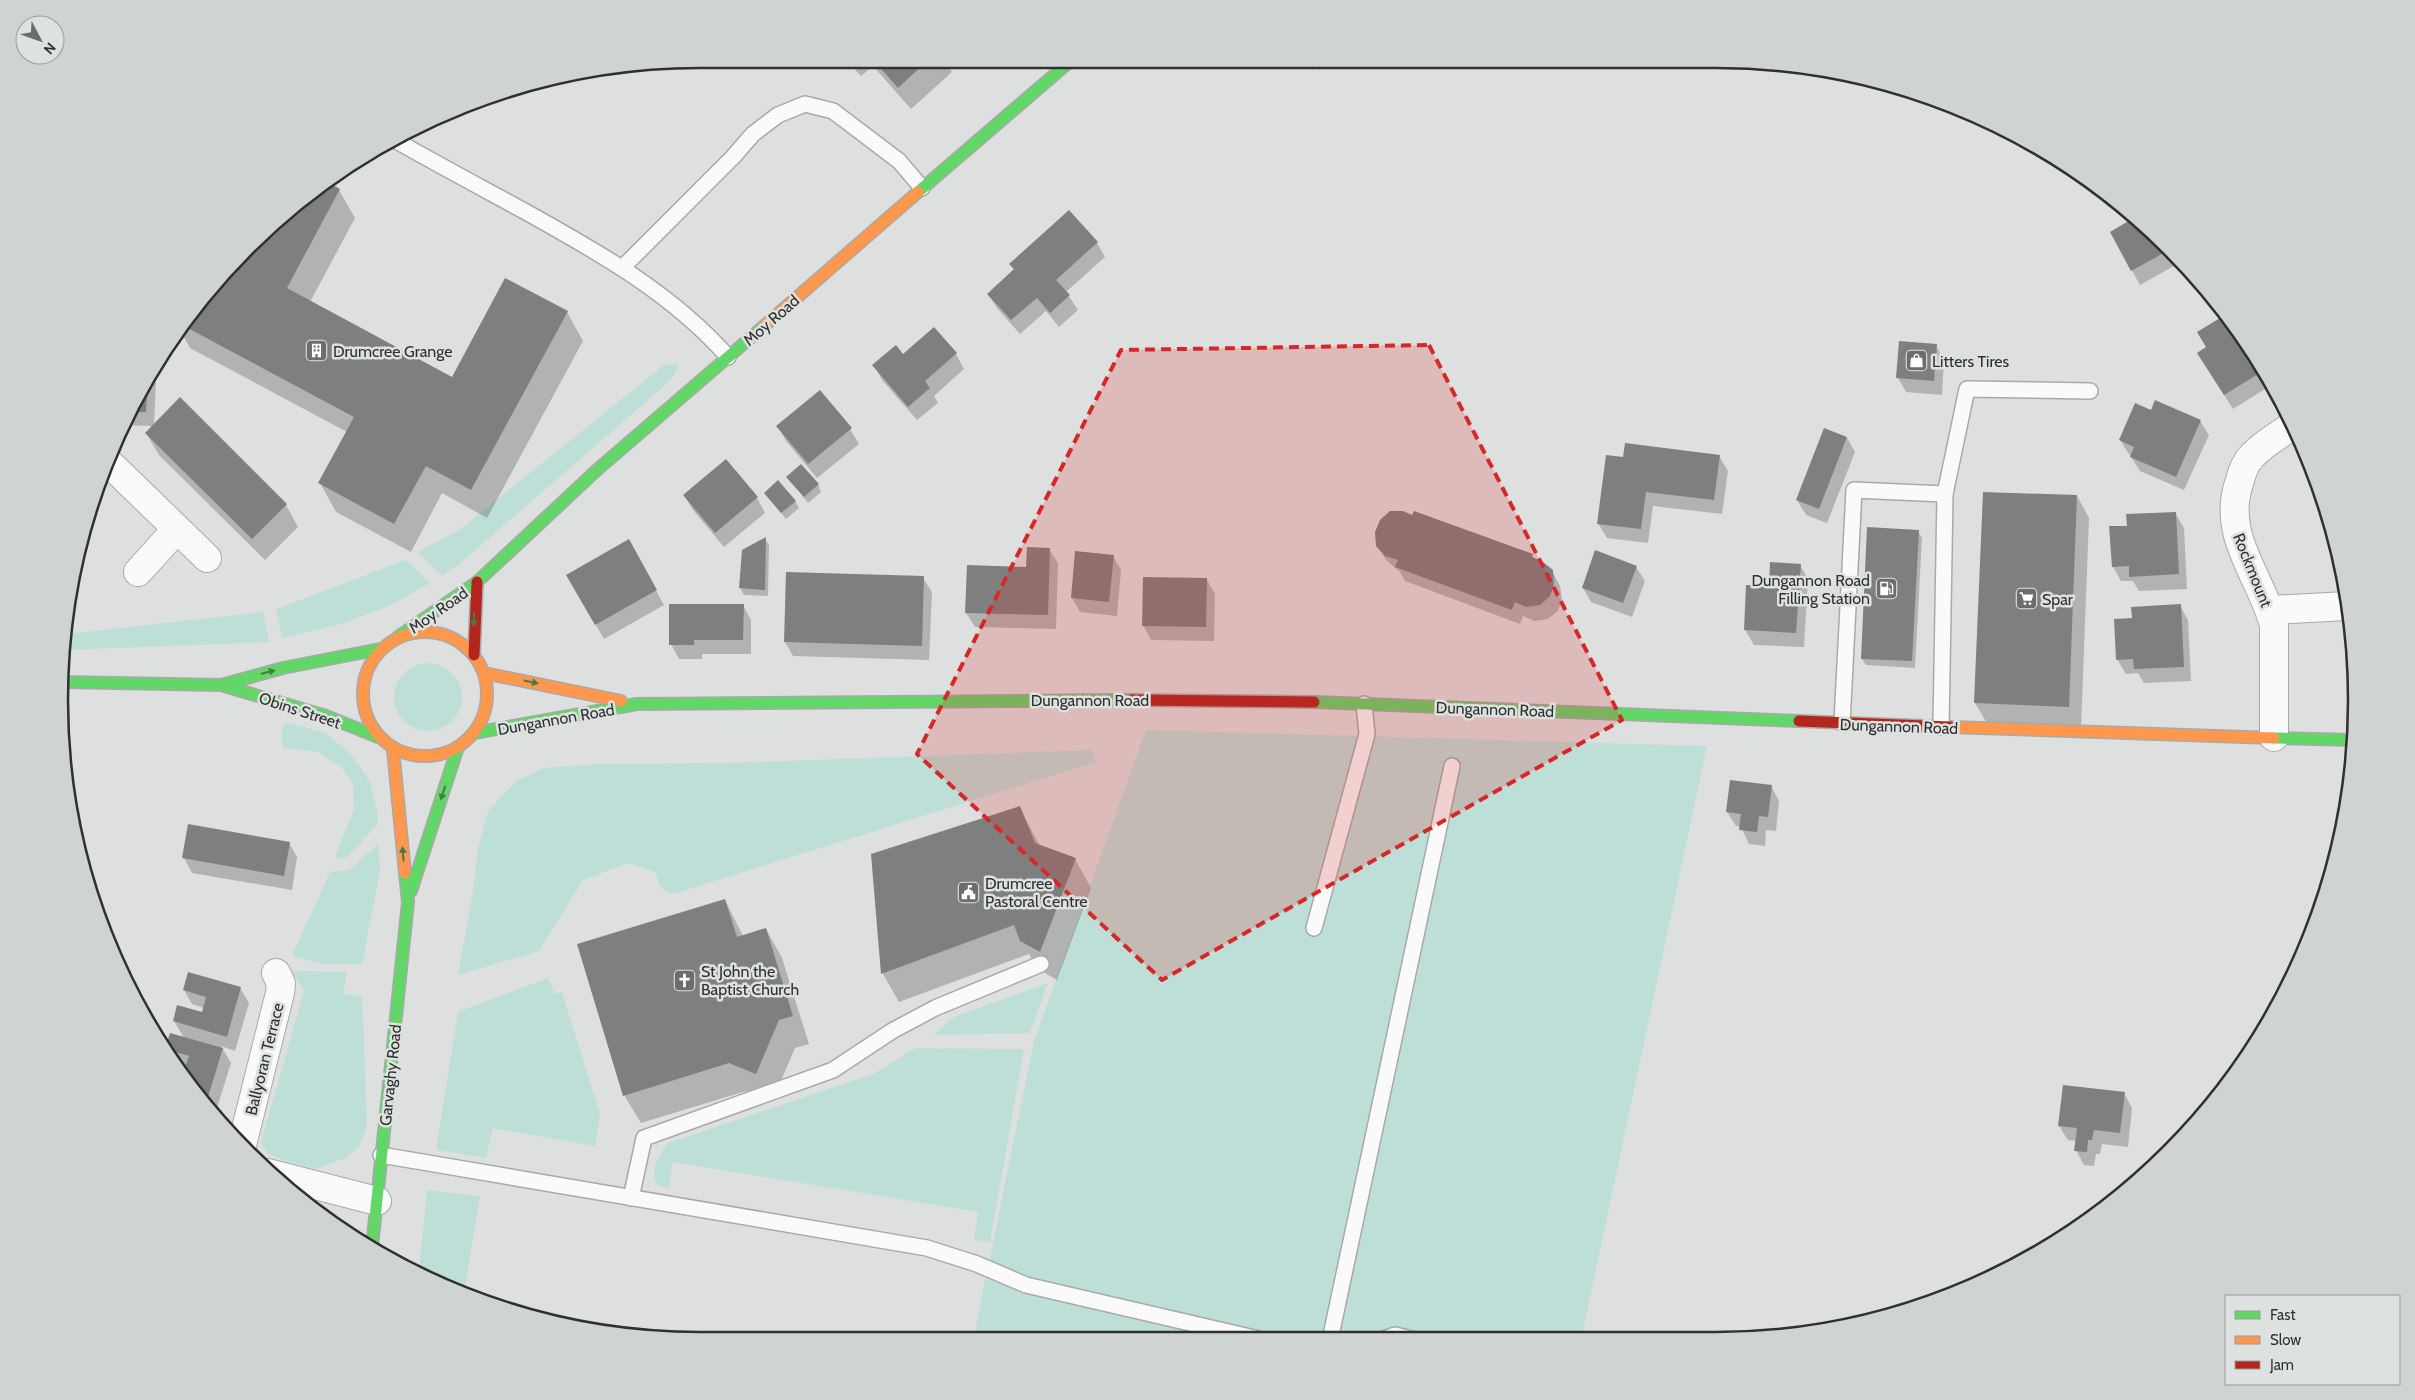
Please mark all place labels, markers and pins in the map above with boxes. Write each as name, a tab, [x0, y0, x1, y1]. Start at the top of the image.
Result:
building icon: Drumcree Grange	[305, 339, 329, 363]
place label: Drumcree Grange	[333, 342, 452, 361]
shop icon: Litters Tires	[1904, 349, 1928, 373]
place label: Litters Tires	[1932, 352, 2009, 371]
place label: Dungannon Road Filling Station	[1752, 571, 1870, 608]
fuel station icon: Dungannon Road Filling Station	[1874, 577, 1898, 601]
supermarket icon: Spar	[2014, 587, 2038, 611]
place label: Spar	[2042, 590, 2074, 609]
place label: Drumcree Pastoral Centre	[985, 874, 1087, 911]
public building icon: Drumcree Pastoral Centre	[957, 880, 981, 904]
place label: St John the Baptist Church	[701, 962, 799, 999]
church icon: St John the Baptist Church	[673, 968, 697, 992]

